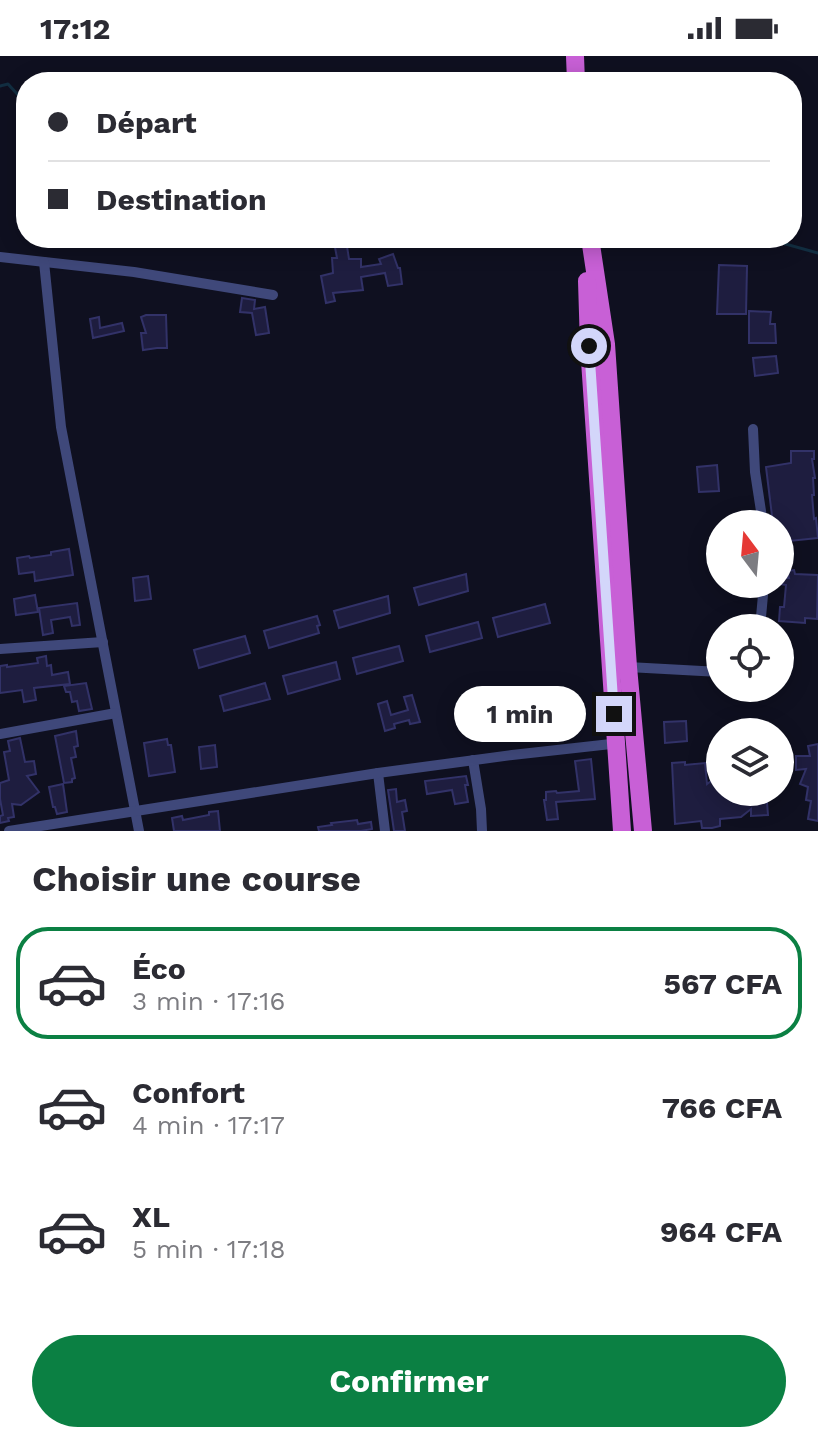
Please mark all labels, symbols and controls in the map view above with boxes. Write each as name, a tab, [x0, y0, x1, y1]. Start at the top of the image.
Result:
text: 17:12	[40, 11, 111, 46]
text: Départ	[96, 105, 197, 140]
text: Destination	[96, 182, 267, 217]
route start	[571, 328, 607, 364]
north arrow	[706, 510, 794, 598]
map controls	[706, 510, 794, 806]
button: locate	[706, 614, 794, 702]
callout: 1 min	[454, 686, 586, 742]
route end	[596, 696, 632, 732]
text: 1 min	[487, 699, 553, 729]
button: layers	[706, 718, 794, 806]
text: Choisir une course	[32, 858, 361, 900]
icon: car	[36, 947, 108, 1019]
text: Éco	[132, 951, 186, 986]
text: 567 CFA	[663, 966, 782, 1001]
text: 3 min · 17:16	[132, 986, 285, 1016]
icon: car	[36, 1071, 108, 1143]
text: Confort	[132, 1075, 245, 1110]
text: 766 CFA	[662, 1090, 782, 1125]
text: 4 min · 17:17	[132, 1110, 285, 1140]
icon: car	[36, 1195, 108, 1267]
text: XL	[132, 1199, 170, 1234]
text: 964 CFA	[660, 1214, 782, 1249]
text: 5 min · 17:18	[132, 1234, 285, 1264]
button: Confirmer	[32, 1335, 786, 1427]

